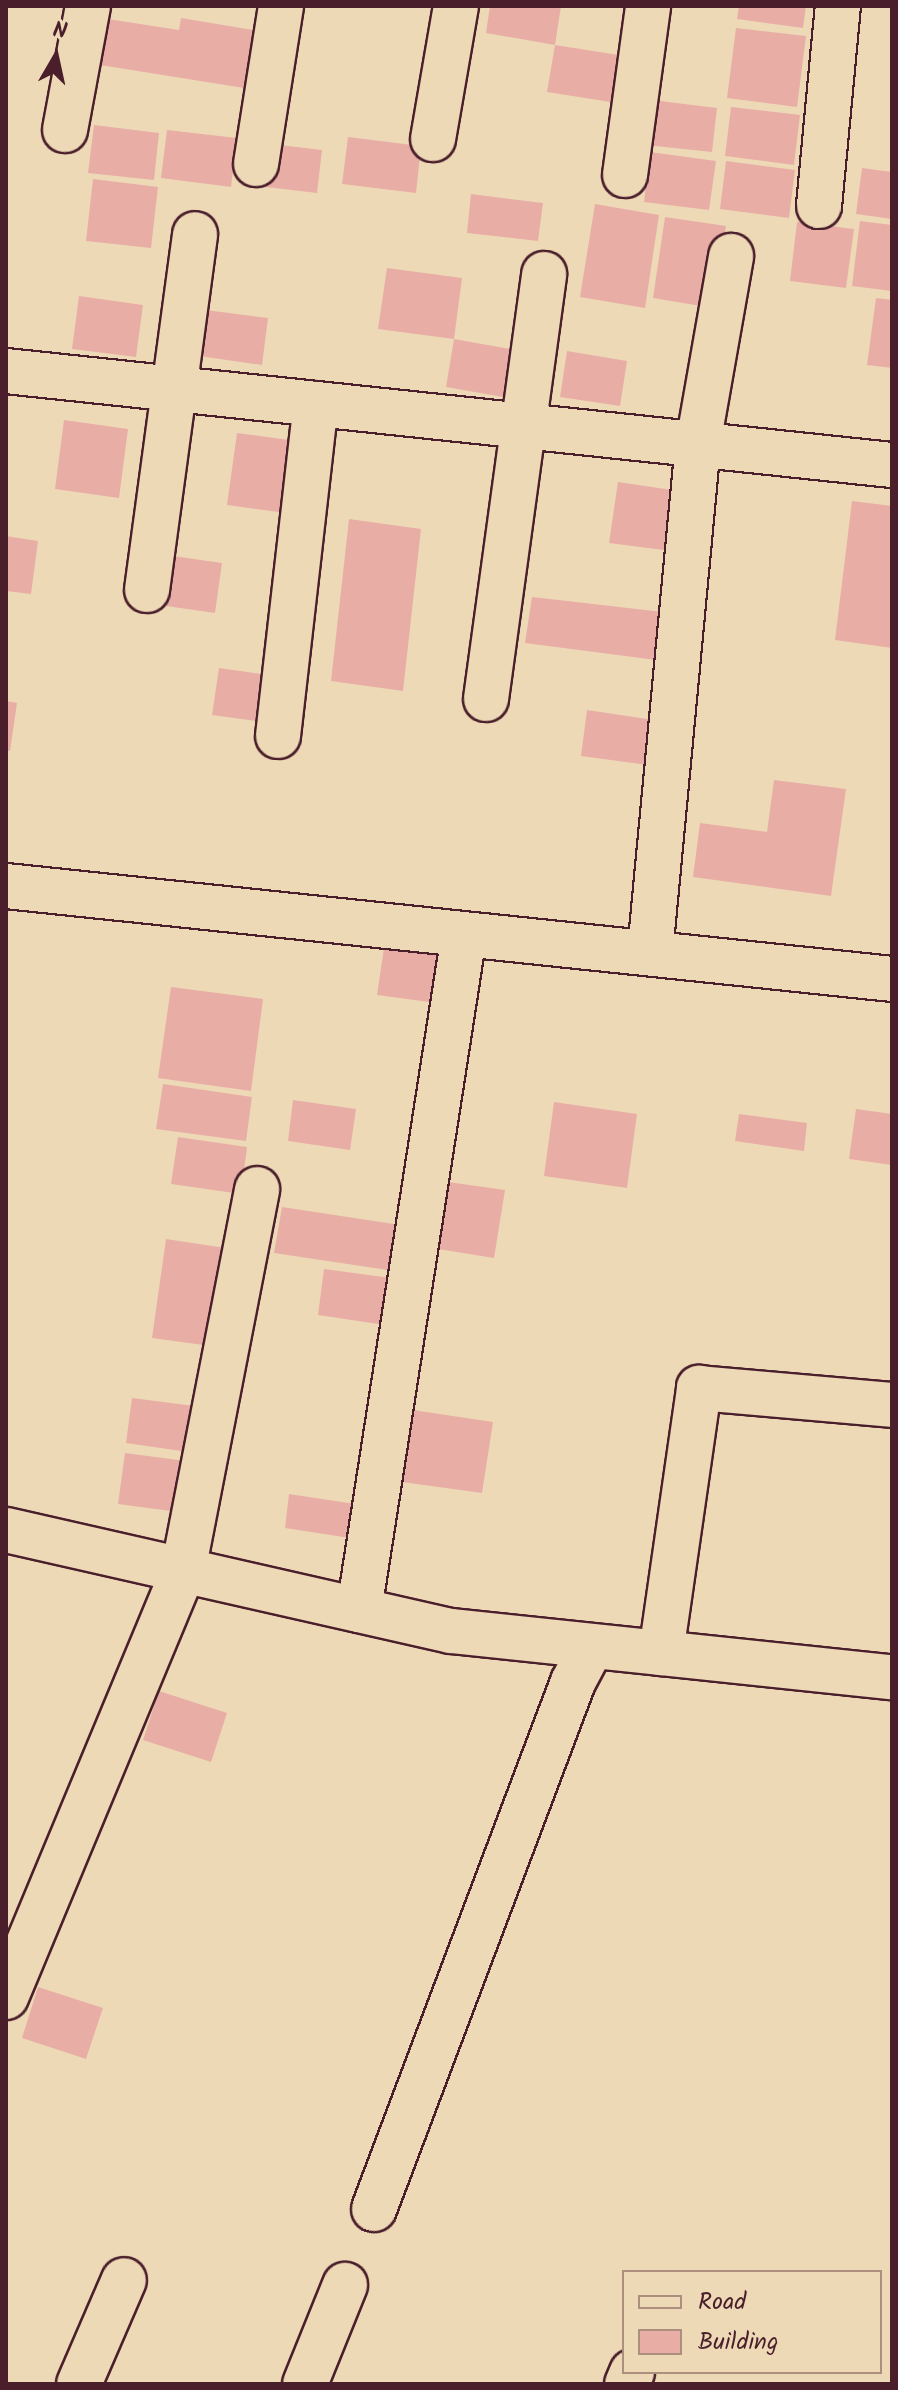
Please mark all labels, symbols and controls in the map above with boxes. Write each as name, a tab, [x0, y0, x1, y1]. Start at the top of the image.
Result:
text: N	[50, 13, 69, 50]
north arrow	[16, 16, 96, 96]
legend	[622, 2270, 882, 2374]
text: Road	[698, 2283, 746, 2322]
text: Building	[698, 2323, 778, 2362]

